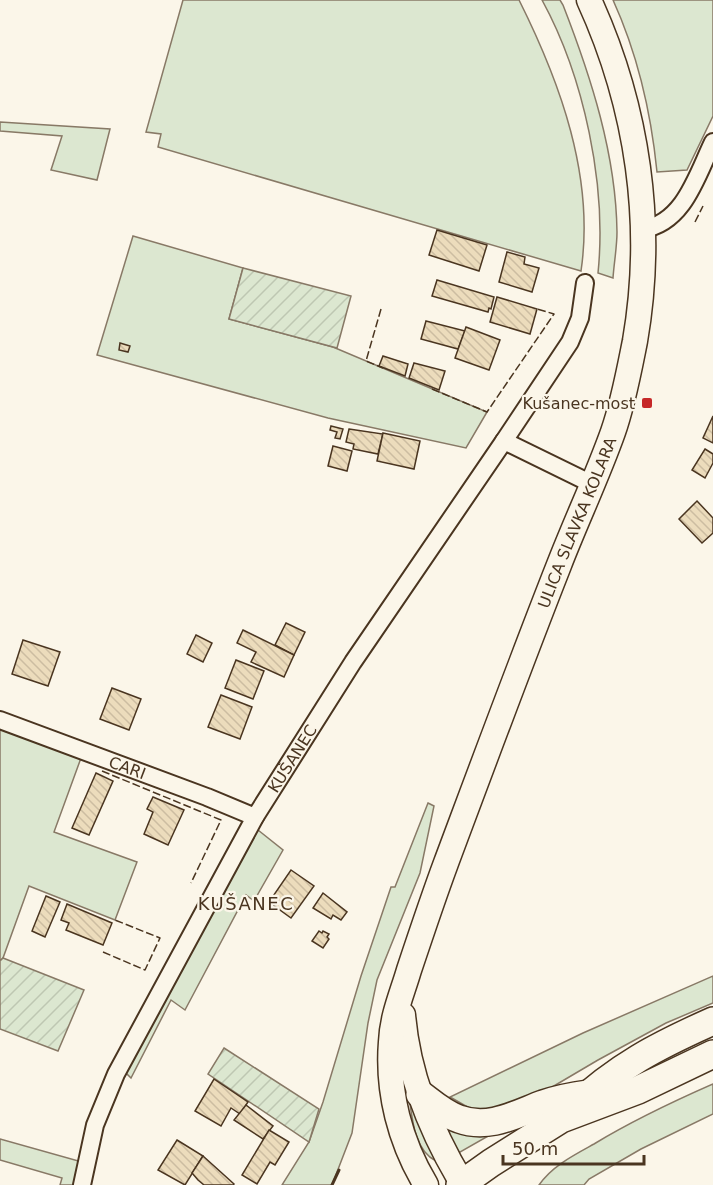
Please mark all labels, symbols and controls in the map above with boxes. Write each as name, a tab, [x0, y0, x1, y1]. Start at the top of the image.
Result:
place label: Kušanec-most	[522, 394, 635, 413]
marker: Kušanec-most	[640, 396, 654, 410]
street label: ULICA SLAVKA KOLARA	[534, 434, 620, 611]
street label: KUŠANEC	[264, 721, 320, 796]
street label: CARI	[106, 752, 149, 783]
district label: KUŠANEC	[198, 893, 294, 914]
scale bar	[503, 1128, 644, 1166]
text: 50 m	[512, 1138, 558, 1159]

